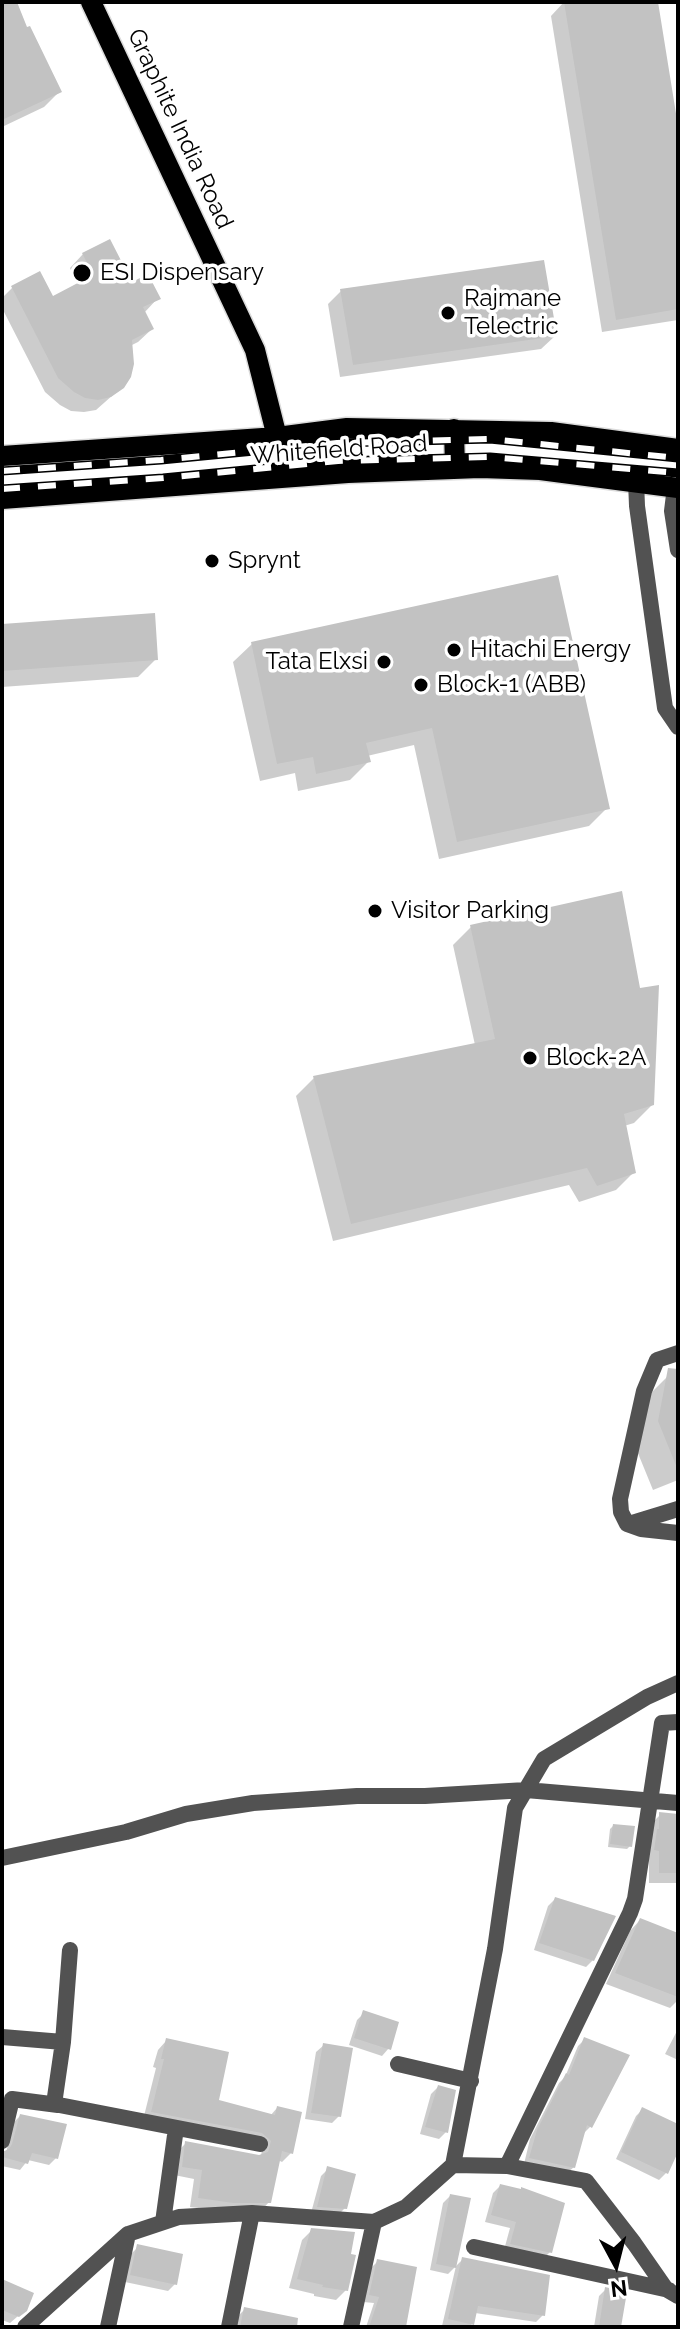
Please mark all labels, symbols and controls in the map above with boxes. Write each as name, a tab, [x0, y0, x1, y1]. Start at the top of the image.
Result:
street label: Graphite India Road	[121, 24, 239, 234]
place label: ESI Dispensary	[100, 259, 264, 287]
marker: ESI Dispensary	[71, 262, 93, 284]
place label: Rajmane Telectric	[464, 285, 561, 341]
marker: Rajmane Telectric	[439, 304, 457, 322]
street label: Whitefield Road	[249, 429, 429, 471]
place label: Sprynt	[228, 547, 301, 575]
marker: Sprynt	[203, 552, 221, 570]
place label: Hitachi Energy	[470, 636, 631, 664]
marker: Hitachi Energy	[445, 641, 463, 659]
place label: Tata Elxsi	[266, 648, 368, 676]
marker: Tata Elxsi	[375, 653, 393, 671]
place label: Block-1 (ABB)	[437, 671, 586, 699]
marker: Block-1 (ABB)	[412, 676, 430, 694]
place label: Visitor Parking	[391, 897, 549, 925]
marker: Visitor Parking	[366, 902, 384, 920]
place label: Block-2A	[546, 1044, 646, 1072]
marker: Block-2A	[521, 1049, 539, 1067]
north arrow	[576, 2225, 656, 2305]
text: N	[609, 2275, 629, 2303]

